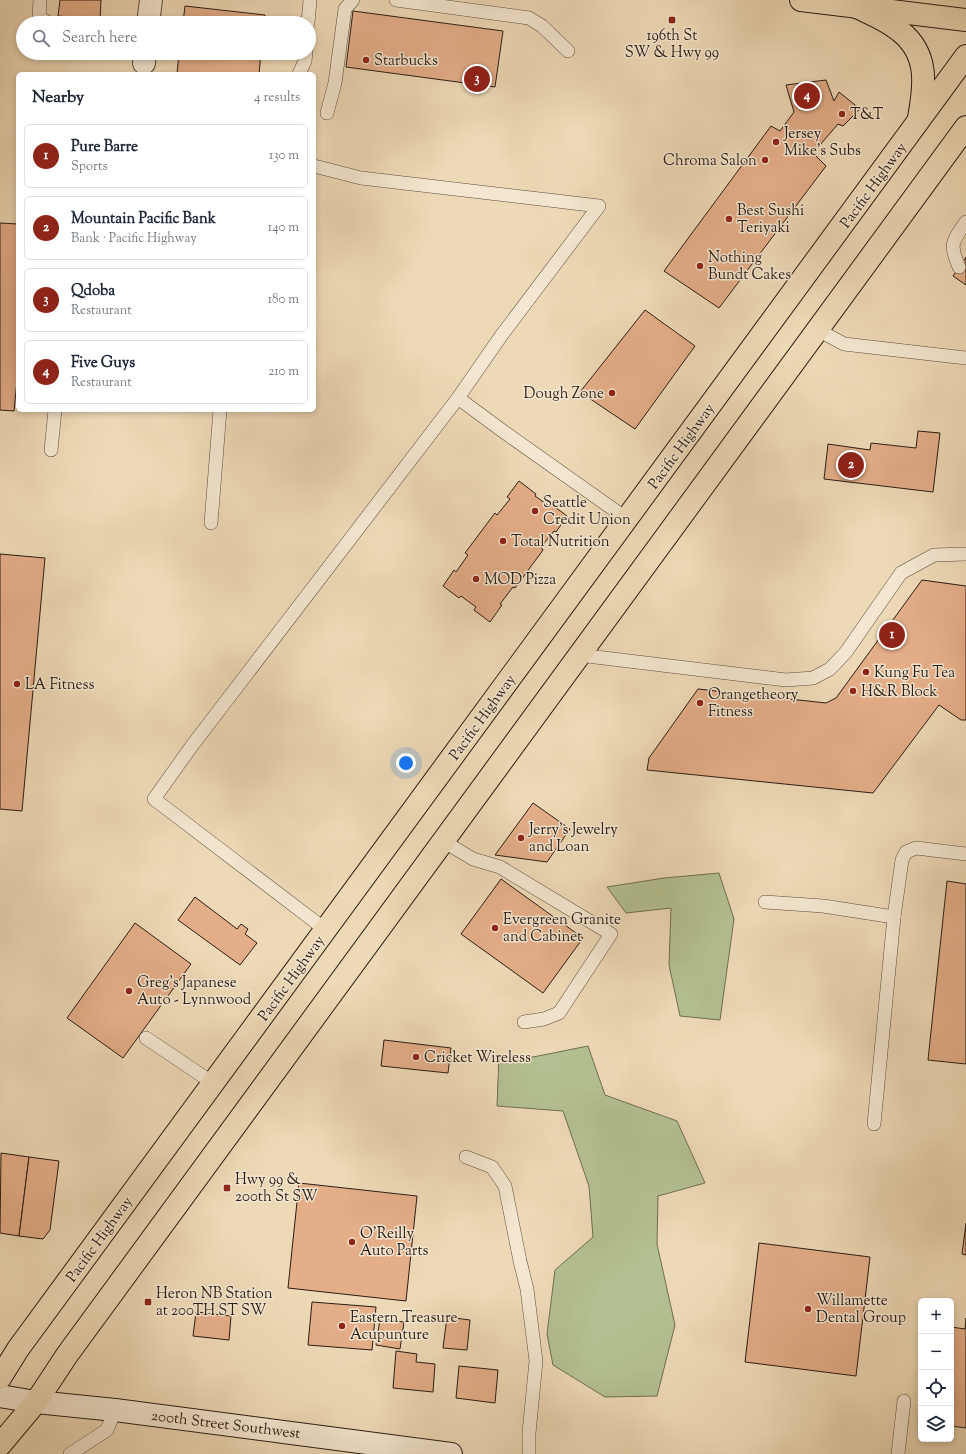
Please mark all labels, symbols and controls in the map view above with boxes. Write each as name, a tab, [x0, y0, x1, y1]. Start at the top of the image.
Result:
marker: 196th St SW & Hwy 99	[667, 15, 677, 25]
search box	[16, 16, 316, 60]
place label: 196th St SW & Hwy 99	[625, 26, 719, 64]
icon: search	[30, 27, 52, 49]
text: Search here	[62, 28, 137, 49]
place label: Starbucks	[374, 51, 438, 72]
marker: Starbucks	[361, 55, 371, 65]
pin: 3	[464, 64, 490, 94]
pin: 4	[794, 81, 820, 111]
text: Nearby	[32, 86, 84, 110]
text: 4 results	[254, 89, 300, 107]
place label: T&T	[850, 105, 884, 126]
marker: T&T	[837, 109, 847, 119]
place label: Jersey Mike's Subs	[783, 124, 861, 162]
text: Pure Barre	[71, 137, 138, 158]
marker: Jersey Mike's Subs	[771, 137, 781, 147]
street label: Pacific Highway	[836, 138, 913, 233]
text: 1	[44, 147, 48, 165]
text: 130 m	[269, 147, 299, 165]
place label: Chroma Salon	[663, 151, 757, 172]
marker: Chroma Salon	[760, 155, 770, 165]
text: Sports	[71, 158, 108, 176]
place label: Best Sushi Teriyaki	[737, 201, 804, 239]
text: Mountain Pacific Bank	[71, 209, 216, 230]
marker: Best Sushi Teriyaki	[724, 214, 734, 224]
text: 2	[43, 219, 49, 237]
text: 140 m	[268, 219, 299, 237]
text: Bank · Pacific Highway	[71, 230, 197, 248]
place label: Nothing Bundt Cakes	[708, 248, 791, 286]
marker: Nothing Bundt Cakes	[695, 261, 705, 271]
text: Qdoba	[71, 281, 115, 302]
text: 3	[43, 291, 49, 309]
text: 180 m	[268, 291, 299, 309]
text: Restaurant	[71, 302, 132, 320]
text: Five Guys	[71, 353, 135, 374]
text: 4	[43, 363, 49, 381]
text: 210 m	[268, 363, 299, 381]
text: Restaurant	[71, 374, 132, 392]
place label: Dough Zone	[524, 384, 604, 405]
marker: Dough Zone	[607, 388, 617, 398]
street label: Pacific Highway	[644, 399, 721, 494]
pin: 2	[838, 450, 864, 480]
place label: Seattle Credit Union	[543, 493, 631, 531]
marker: Seattle Credit Union	[530, 506, 540, 516]
place label: Total Nutrition	[511, 532, 610, 553]
marker: Total Nutrition	[498, 536, 508, 546]
place label: MOD Pizza	[484, 570, 556, 591]
marker: MOD Pizza	[471, 574, 481, 584]
pin: 1	[879, 620, 905, 650]
place label: Kung Fu Tea	[874, 663, 955, 684]
marker: Kung Fu Tea	[861, 667, 871, 677]
street label: Pacific Highway	[445, 670, 522, 765]
place label: LA Fitness	[25, 675, 94, 696]
marker: LA Fitness	[12, 679, 22, 689]
place label: H&R Block	[861, 682, 938, 703]
place label: Orangetheory Fitness	[708, 685, 799, 723]
marker: H&R Block	[848, 686, 858, 696]
marker: Orangetheory Fitness	[695, 698, 705, 708]
your location	[396, 753, 416, 773]
place label: Jerry's Jewelry and Loan	[528, 820, 618, 858]
marker: Jerry's Jewelry and Loan	[516, 833, 526, 843]
place label: Evergreen Granite and Cabinet	[503, 910, 621, 948]
marker: Evergreen Granite and Cabinet	[490, 923, 500, 933]
street label: Pacific Highway	[254, 931, 331, 1026]
place label: Greg's Japanese Auto - Lynnwood	[137, 973, 252, 1011]
marker: Greg's Japanese Auto - Lynnwood	[124, 986, 134, 996]
place label: Cricket Wireless	[424, 1048, 531, 1069]
marker: Cricket Wireless	[411, 1052, 421, 1062]
place label: Hwy 99 & 200th St SW	[235, 1170, 318, 1208]
marker: Hwy 99 & 200th St SW	[222, 1183, 232, 1193]
street label: Pacific Highway	[62, 1192, 139, 1287]
place label: O'Reilly Auto Parts	[360, 1224, 429, 1262]
marker: O'Reilly Auto Parts	[347, 1237, 357, 1247]
place label: Heron NB Station at 200TH ST SW	[156, 1284, 273, 1322]
place label: Willamette Dental Group	[816, 1291, 906, 1329]
marker: Heron NB Station at 200TH ST SW	[143, 1297, 153, 1307]
map controls	[918, 1298, 954, 1442]
button: +	[918, 1298, 954, 1334]
marker: Willamette Dental Group	[803, 1304, 813, 1314]
place label: Eastern Treasure Acupunture	[350, 1308, 458, 1346]
marker: Eastern Treasure Acupunture	[337, 1321, 347, 1331]
button: −	[918, 1334, 954, 1370]
button: locate	[918, 1370, 954, 1406]
street label: 200th Street Southwest	[150, 1406, 302, 1445]
button: layers	[918, 1406, 954, 1442]

